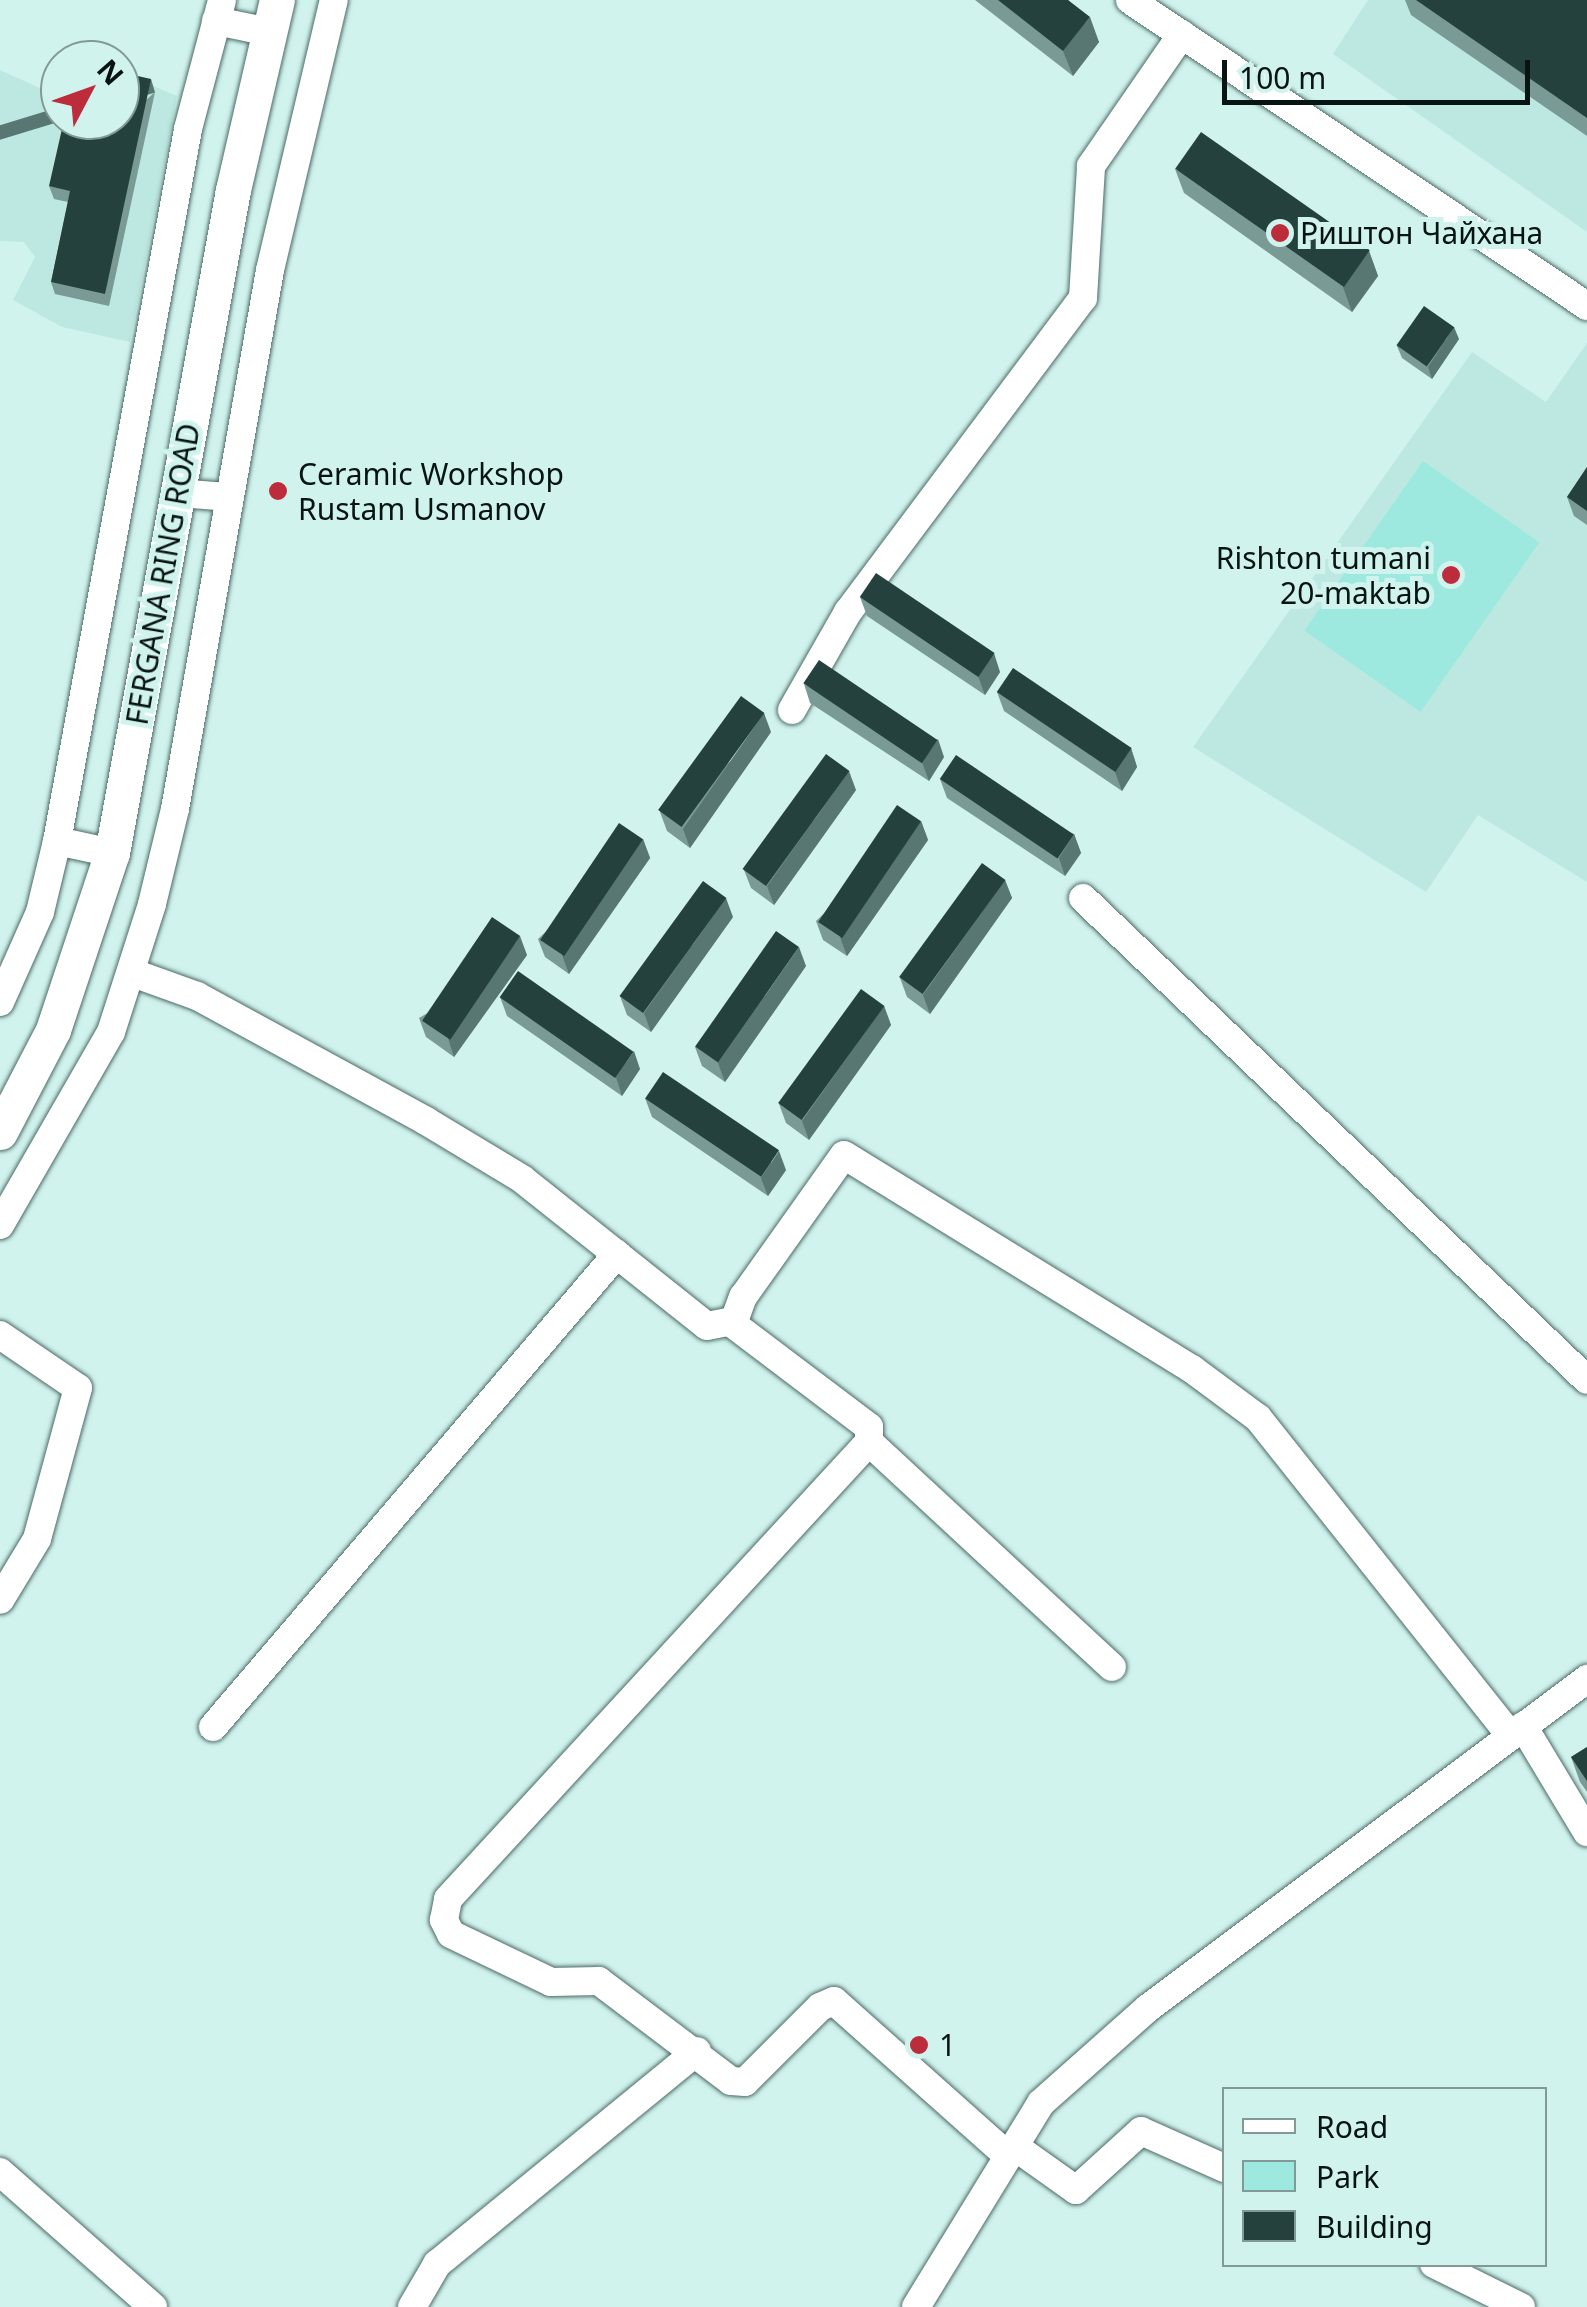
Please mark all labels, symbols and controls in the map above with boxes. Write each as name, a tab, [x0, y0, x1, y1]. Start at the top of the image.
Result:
north arrow	[40, 40, 140, 140]
scale bar	[1227, 40, 1534, 102]
text: N	[89, 51, 133, 93]
text: 100 m	[1239, 57, 1326, 98]
place label: Риштон Чайхана	[1300, 215, 1543, 251]
marker: Риштон Чайхана	[1269, 222, 1291, 244]
street label: FERGANA RING ROAD	[119, 420, 207, 728]
place label: Ceramic Workshop Rustam Usmanov	[298, 456, 564, 526]
marker: Ceramic Workshop Rustam Usmanov	[267, 480, 289, 502]
place label: Rishton tumani 20-maktab	[1216, 540, 1431, 610]
marker: Rishton tumani 20-maktab	[1440, 564, 1462, 586]
place label: 1	[939, 2027, 956, 2063]
marker: 1	[908, 2034, 930, 2056]
legend	[1222, 2087, 1547, 2267]
text: Road	[1316, 2106, 1388, 2147]
text: Park	[1316, 2156, 1379, 2197]
text: Building	[1316, 2206, 1433, 2247]

